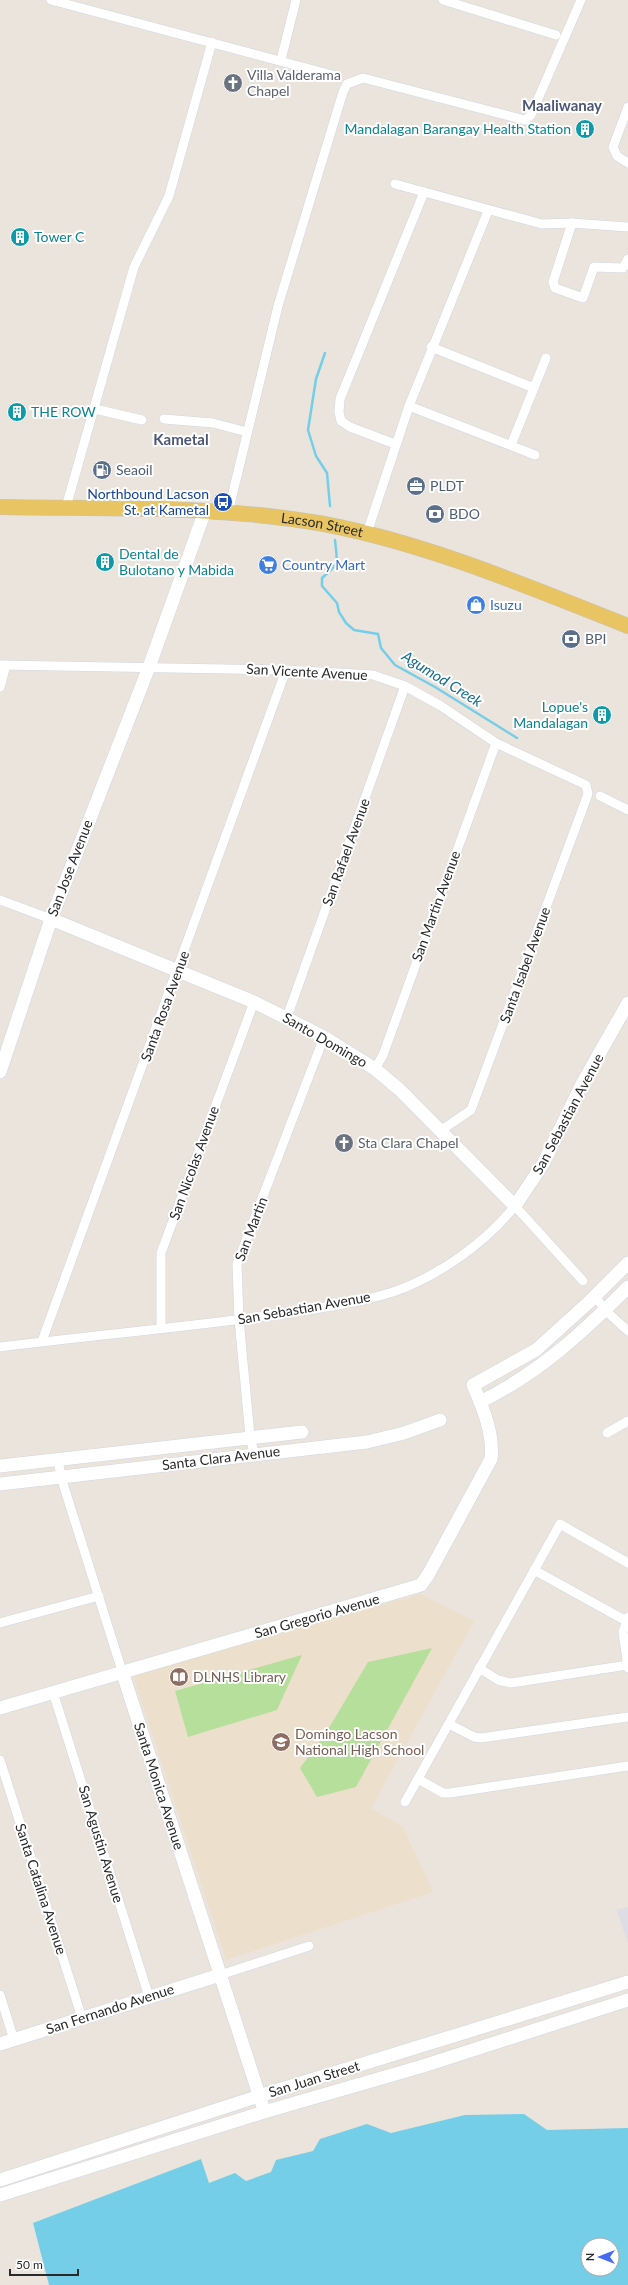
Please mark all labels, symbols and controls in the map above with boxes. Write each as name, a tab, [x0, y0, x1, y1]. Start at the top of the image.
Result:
place label: Villa Valderama Chapel	[247, 66, 341, 99]
church icon: Villa Valderama Chapel	[222, 72, 244, 94]
district label: Maaliwanay	[522, 96, 602, 114]
building icon: Mandalagan Barangay Health Station	[574, 118, 596, 140]
place label: Mandalagan Barangay Health Station	[344, 120, 571, 137]
building icon: Tower C	[9, 226, 31, 248]
place label: Tower C	[34, 228, 85, 245]
building icon: THE ROW	[6, 401, 28, 423]
place label: THE ROW	[31, 403, 96, 420]
district label: Kametal	[153, 430, 209, 448]
fuel station icon: Seaoil	[91, 459, 113, 481]
place label: Seaoil	[116, 461, 153, 478]
office icon: PLDT	[405, 475, 427, 497]
place label: PLDT	[430, 477, 465, 494]
place label: Northbound Lacson St. at Kametal	[87, 485, 209, 518]
bus stop icon: Northbound Lacson St. at Kametal	[212, 491, 234, 513]
bank icon: BDO	[424, 503, 446, 525]
place label: BDO	[449, 505, 480, 522]
street label: Lacson Street	[280, 509, 365, 540]
place label: Dental de Bulotano y Mabida	[119, 545, 234, 578]
building icon: Dental de Bulotano y Mabida	[94, 551, 116, 573]
supermarket icon: Country Mart	[257, 554, 279, 576]
place label: Country Mart	[282, 556, 365, 573]
shop icon: Isuzu	[465, 594, 487, 616]
place label: Isuzu	[490, 596, 522, 613]
bank icon: BPI	[560, 628, 582, 650]
place label: BPI	[585, 630, 606, 647]
water label: Agumod Creek	[398, 646, 487, 710]
street label: San Vicente Avenue	[246, 660, 368, 683]
place label: Lopue's Mandalagan	[513, 698, 588, 731]
building icon: Lopue's Mandalagan	[591, 704, 613, 726]
street label: San Rafael Avenue	[318, 796, 373, 908]
street label: San Jose Avenue	[43, 817, 96, 918]
street label: San Martin Avenue	[408, 848, 463, 964]
street label: Santa Isabel Avenue	[496, 904, 553, 1025]
street label: Santa Rosa Avenue	[137, 948, 192, 1063]
street label: Santo Domingo	[280, 1008, 371, 1071]
street label: San Sebastian Avenue	[528, 1050, 607, 1177]
street label: San Nicolas Avenue	[165, 1104, 222, 1222]
church icon: Sta Clara Chapel	[333, 1132, 355, 1154]
place label: Sta Clara Chapel	[358, 1134, 459, 1151]
street label: San Martin	[231, 1194, 270, 1263]
street label: San Sebastian Avenue	[236, 1287, 372, 1328]
street label: Santa Clara Avenue	[161, 1442, 281, 1473]
street label: San Gregorio Avenue	[252, 1590, 381, 1641]
library icon: DLNHS Library	[168, 1666, 190, 1688]
place label: DLNHS Library	[193, 1668, 287, 1685]
street label: Santa Monica Avenue	[131, 1720, 188, 1852]
place label: Domingo Lacson National High School	[295, 1725, 424, 1758]
school or university icon: Domingo Lacson National High School	[270, 1731, 292, 1753]
street label: San Agustin Avenue	[76, 1783, 127, 1905]
street label: Santa Catalina Avenue	[12, 1821, 71, 1957]
street label: San Fernando Avenue	[44, 1980, 176, 2037]
street label: San Juan Street	[266, 2057, 361, 2100]
north arrow	[580, 2237, 620, 2277]
scale bar	[10, 2251, 78, 2277]
text: N	[583, 2253, 596, 2261]
text: 50 m	[16, 2257, 43, 2272]

